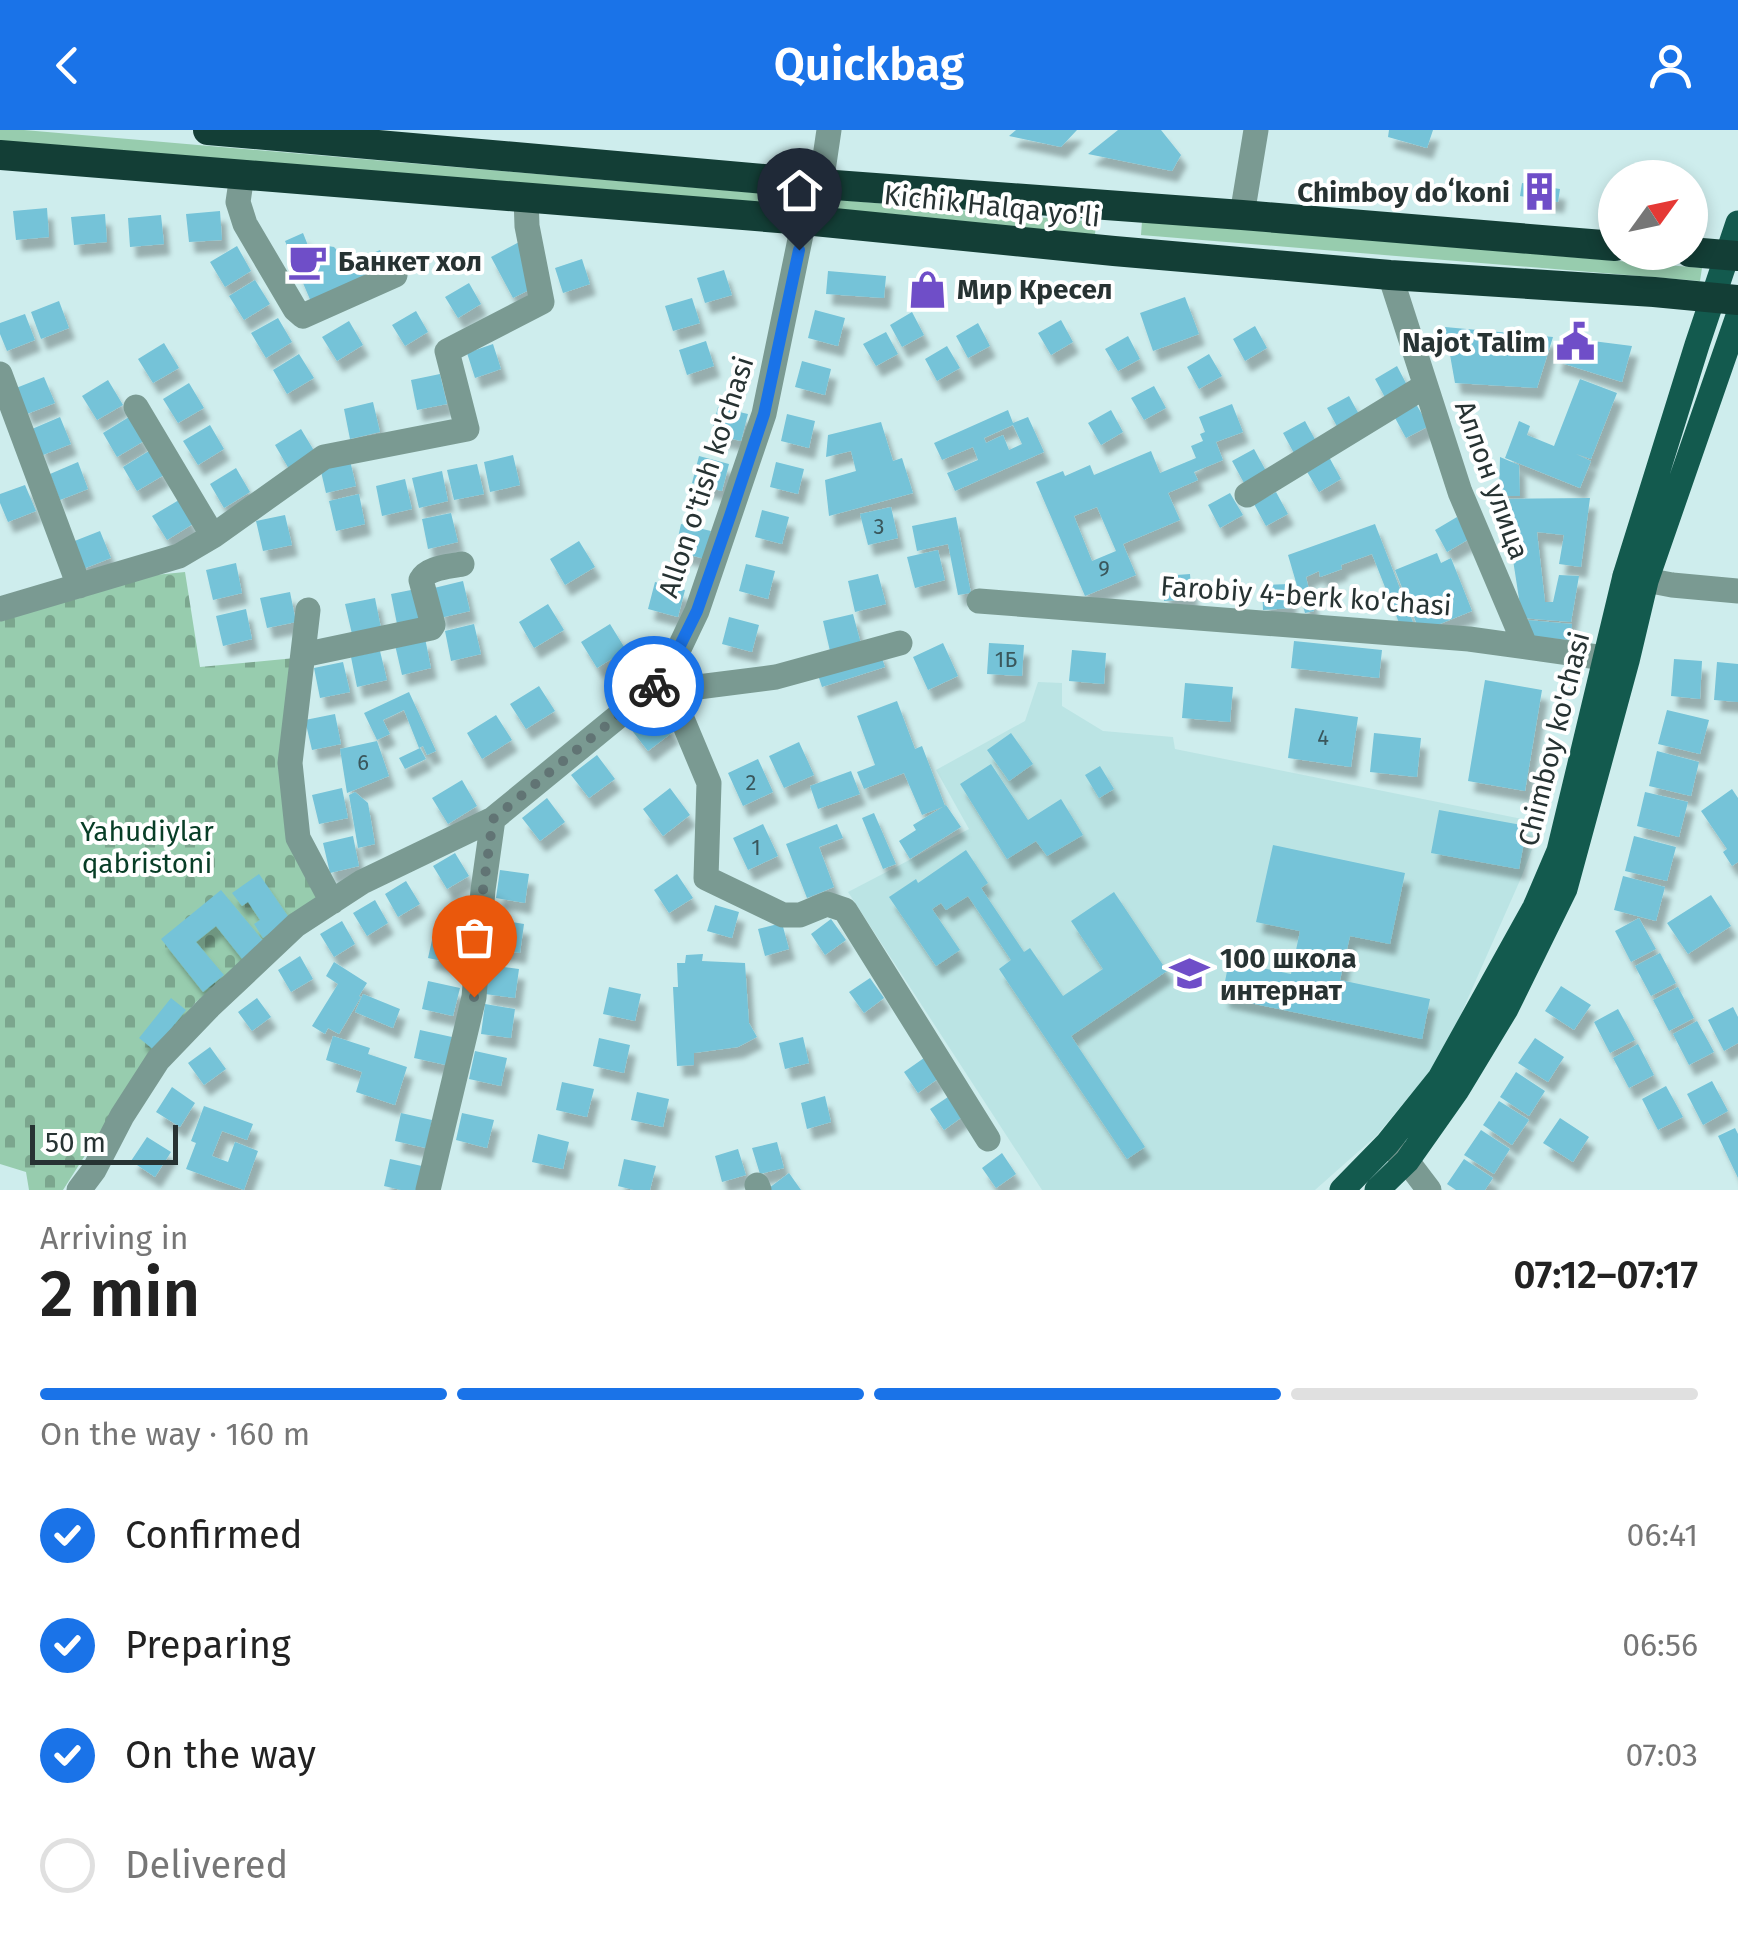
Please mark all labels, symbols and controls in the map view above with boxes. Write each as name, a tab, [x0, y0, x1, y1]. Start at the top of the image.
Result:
icon: back	[40, 38, 95, 93]
text: Quickbag	[774, 38, 964, 92]
icon: person	[1643, 38, 1698, 93]
pin	[757, 148, 842, 251]
north arrow	[1598, 160, 1708, 270]
map controls	[1598, 160, 1708, 270]
icon: home	[772, 163, 827, 218]
building icon: Chimboy doʻkoni	[1519, 171, 1561, 213]
place label: Chimboy doʻkoni	[1297, 176, 1510, 209]
street label: Kichik Halqa yo'li	[882, 178, 1102, 234]
cafe icon: Банкет хол	[287, 240, 329, 282]
place label: Банкет хол	[338, 245, 482, 278]
shop icon: Мир Кресел	[906, 268, 948, 310]
place label: Мир Кресел	[957, 273, 1113, 306]
public building icon: Najot Talim	[1555, 321, 1597, 363]
place label: Najot Talim	[1402, 326, 1546, 359]
street label: Allon o'tish ko'chasi	[651, 352, 761, 602]
street label: Аллон улица	[1448, 396, 1536, 564]
house number: 3	[874, 513, 884, 540]
house number: 9	[1098, 555, 1110, 582]
street label: Farobiy 4-berk ko'chasi	[1159, 569, 1453, 623]
street label: Chimboy ko'chasi	[1511, 629, 1597, 849]
courier	[604, 636, 704, 736]
house number: 1Б	[995, 646, 1017, 673]
icon: bike	[627, 659, 682, 714]
house number: 4	[1317, 724, 1329, 751]
house number: 6	[357, 749, 369, 776]
house number: 2	[746, 769, 756, 796]
park label: Yahudiylar qabristoni	[80, 815, 214, 880]
house number: 1	[751, 834, 761, 861]
pin	[432, 895, 517, 998]
icon: bag	[447, 910, 502, 965]
place label: 100 школа интернат	[1220, 942, 1357, 1007]
school or university icon: 100 школа интернат	[1169, 953, 1211, 995]
scale bar	[30, 1120, 178, 1164]
text: 50 m	[45, 1126, 106, 1159]
text: Arriving in	[40, 1219, 188, 1257]
text: 07:12–07:17	[1513, 1252, 1698, 1298]
text: 2 min	[40, 1255, 200, 1333]
text: On the way · 160 m	[40, 1415, 310, 1453]
icon: check	[40, 1508, 95, 1563]
text: Confirmed	[125, 1512, 303, 1558]
text: 06:41	[1627, 1516, 1698, 1554]
icon: check	[40, 1618, 95, 1673]
text: Preparing	[125, 1622, 291, 1668]
text: 06:56	[1622, 1626, 1698, 1664]
icon: check	[40, 1728, 95, 1783]
text: On the way	[125, 1732, 316, 1778]
text: 07:03	[1625, 1736, 1698, 1774]
text: Delivered	[125, 1842, 288, 1888]

